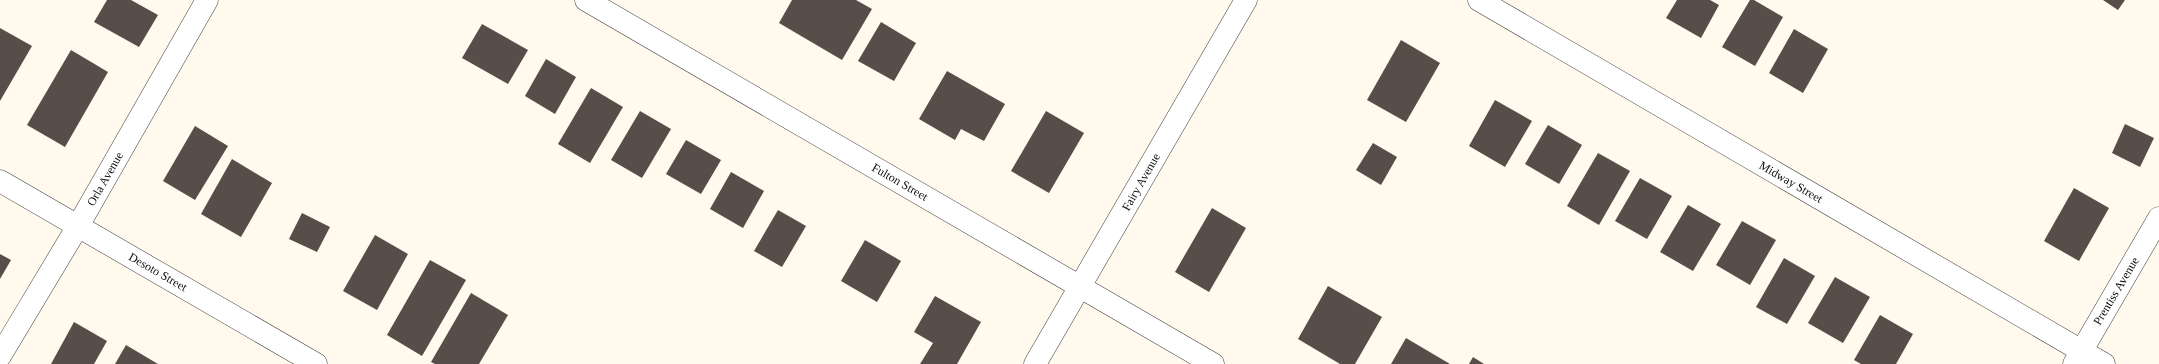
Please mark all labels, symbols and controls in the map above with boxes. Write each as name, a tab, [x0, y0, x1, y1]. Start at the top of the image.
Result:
street label: Orla Avenue	[84, 149, 126, 209]
street label: Fairy Avenue	[1119, 151, 1163, 213]
street label: Midway Street	[1757, 158, 1826, 206]
street label: Fulton Street	[870, 160, 931, 204]
street label: Desoto Street	[126, 250, 190, 295]
street label: Prentiss Avenue	[2090, 254, 2142, 328]

